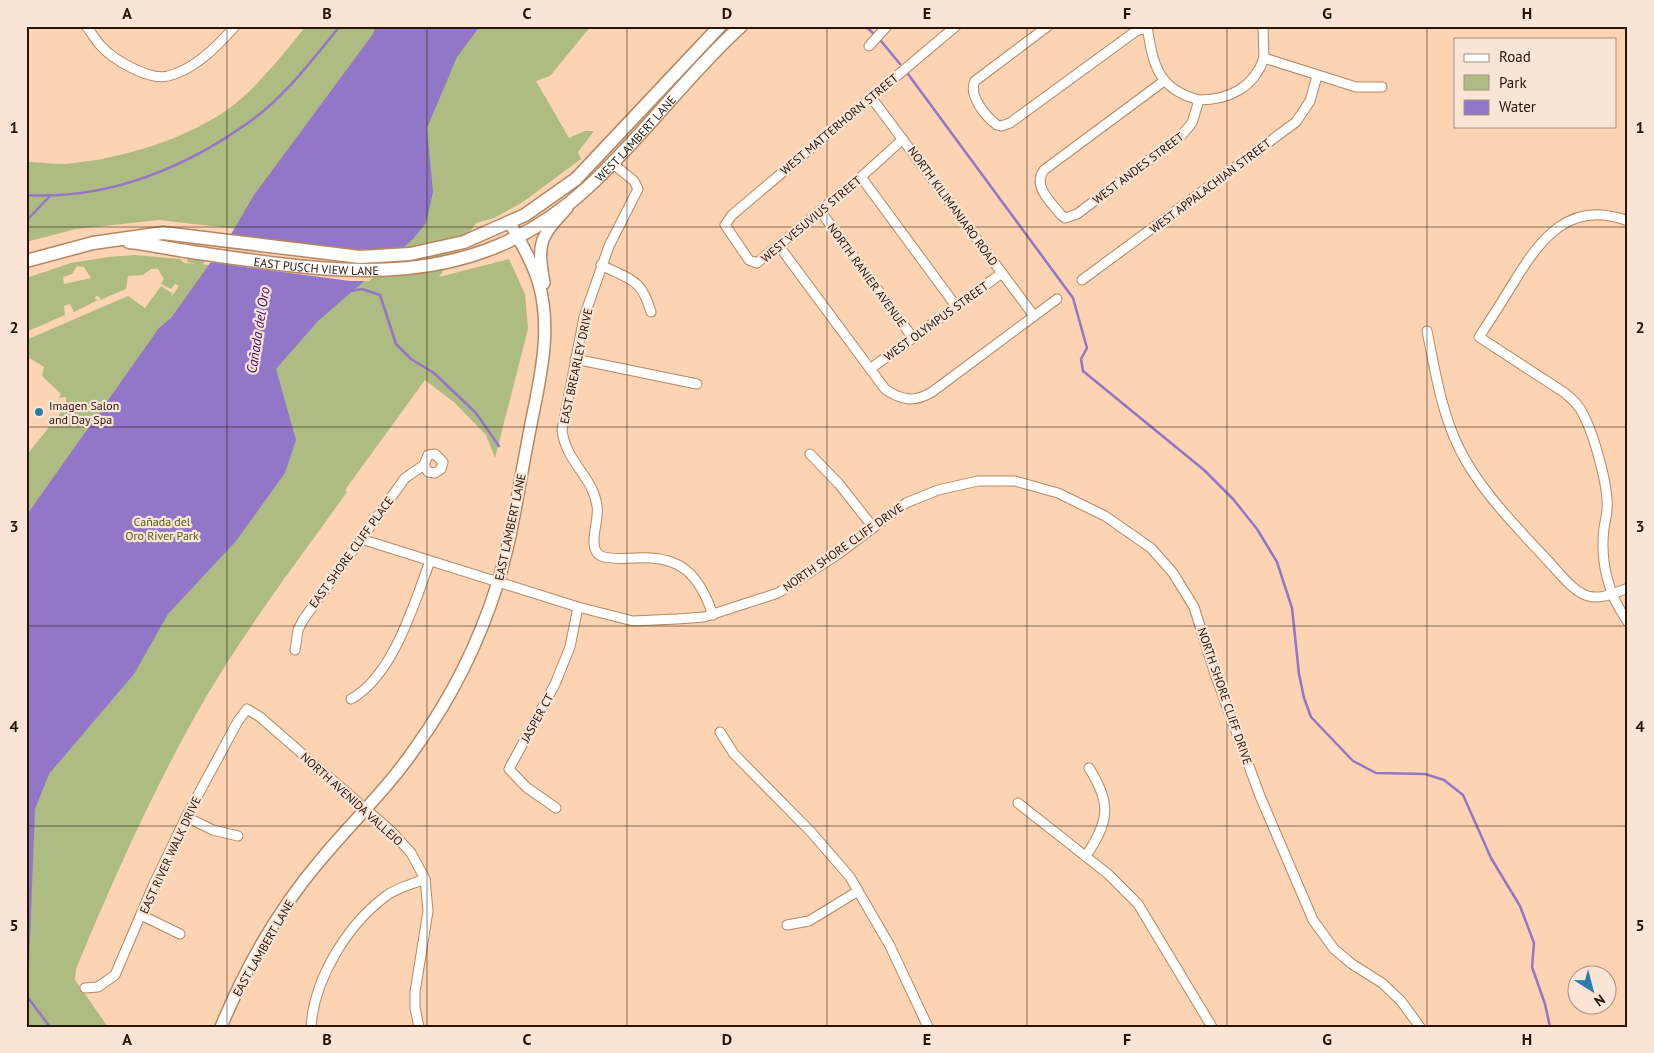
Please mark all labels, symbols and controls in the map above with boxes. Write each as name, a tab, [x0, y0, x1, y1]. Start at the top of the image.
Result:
text: A	[122, 3, 132, 23]
text: B	[322, 3, 332, 23]
text: C	[523, 3, 532, 23]
text: D	[722, 3, 732, 23]
text: E	[923, 3, 931, 23]
text: F	[1123, 3, 1131, 23]
text: G	[1322, 3, 1332, 23]
text: H	[1522, 3, 1532, 23]
legend	[1454, 38, 1616, 128]
text: Road	[1499, 47, 1531, 66]
street label: WEST MATTERHORN STREET	[777, 70, 901, 178]
text: Park	[1499, 73, 1527, 92]
street label: WEST LAMBERT LANE	[592, 92, 679, 184]
text: Water	[1499, 97, 1536, 116]
text: 1	[9, 117, 19, 137]
text: 1	[1635, 117, 1645, 137]
street label: WEST ANDES STREET	[1089, 129, 1187, 207]
street label: WEST APPALACHIAN STREET	[1146, 135, 1274, 236]
street label: NORTH KILIMANJARO ROAD	[905, 143, 1001, 269]
street label: WEST VESUVIUS STREET	[758, 172, 865, 265]
street label: NORTH RANIER AVENUE	[824, 220, 910, 330]
street label: EAST PUSCH VIEW LANE	[253, 253, 379, 277]
street label: WEST OLYMPUS STREET	[881, 278, 991, 364]
water label: Cañada del Oro	[242, 285, 274, 375]
street label: EAST BREARLEY DRIVE	[556, 307, 596, 425]
text: 2	[9, 317, 19, 337]
text: 2	[1635, 317, 1645, 337]
place label: Imagen Salon and Day Spa	[49, 398, 119, 427]
marker: Imagen Salon and Day Spa	[33, 406, 45, 418]
street label: EAST LAMBERT LANE	[491, 472, 529, 582]
street label: EAST SHORE CLIFF PLACE	[306, 493, 396, 611]
street label: NORTH SHORE CLIFF DRIVE	[780, 500, 906, 594]
park label: Cañada del Oro River Park	[125, 514, 199, 543]
text: 3	[9, 516, 19, 536]
text: 3	[1635, 516, 1645, 536]
street label: NORTH SHORE CLIFF DRIVE	[1194, 626, 1256, 766]
street label: JASPER CT	[517, 691, 557, 746]
text: 4	[9, 716, 19, 736]
text: 4	[1635, 716, 1645, 736]
street label: NORTH AVENIDA VALLEJO	[298, 749, 406, 849]
street label: EAST RIVER WALK DRIVE	[136, 794, 204, 916]
street label: EAST LAMBERT LANE	[229, 897, 297, 999]
text: 5	[9, 915, 19, 935]
text: 5	[1635, 915, 1645, 935]
north arrow	[1566, 966, 1616, 1016]
text: N	[1591, 991, 1609, 1011]
text: A	[122, 1029, 132, 1049]
text: B	[322, 1029, 332, 1049]
text: C	[523, 1029, 532, 1049]
text: D	[722, 1029, 732, 1049]
text: E	[923, 1029, 931, 1049]
text: F	[1123, 1029, 1131, 1049]
text: G	[1322, 1029, 1332, 1049]
text: H	[1522, 1029, 1532, 1049]

